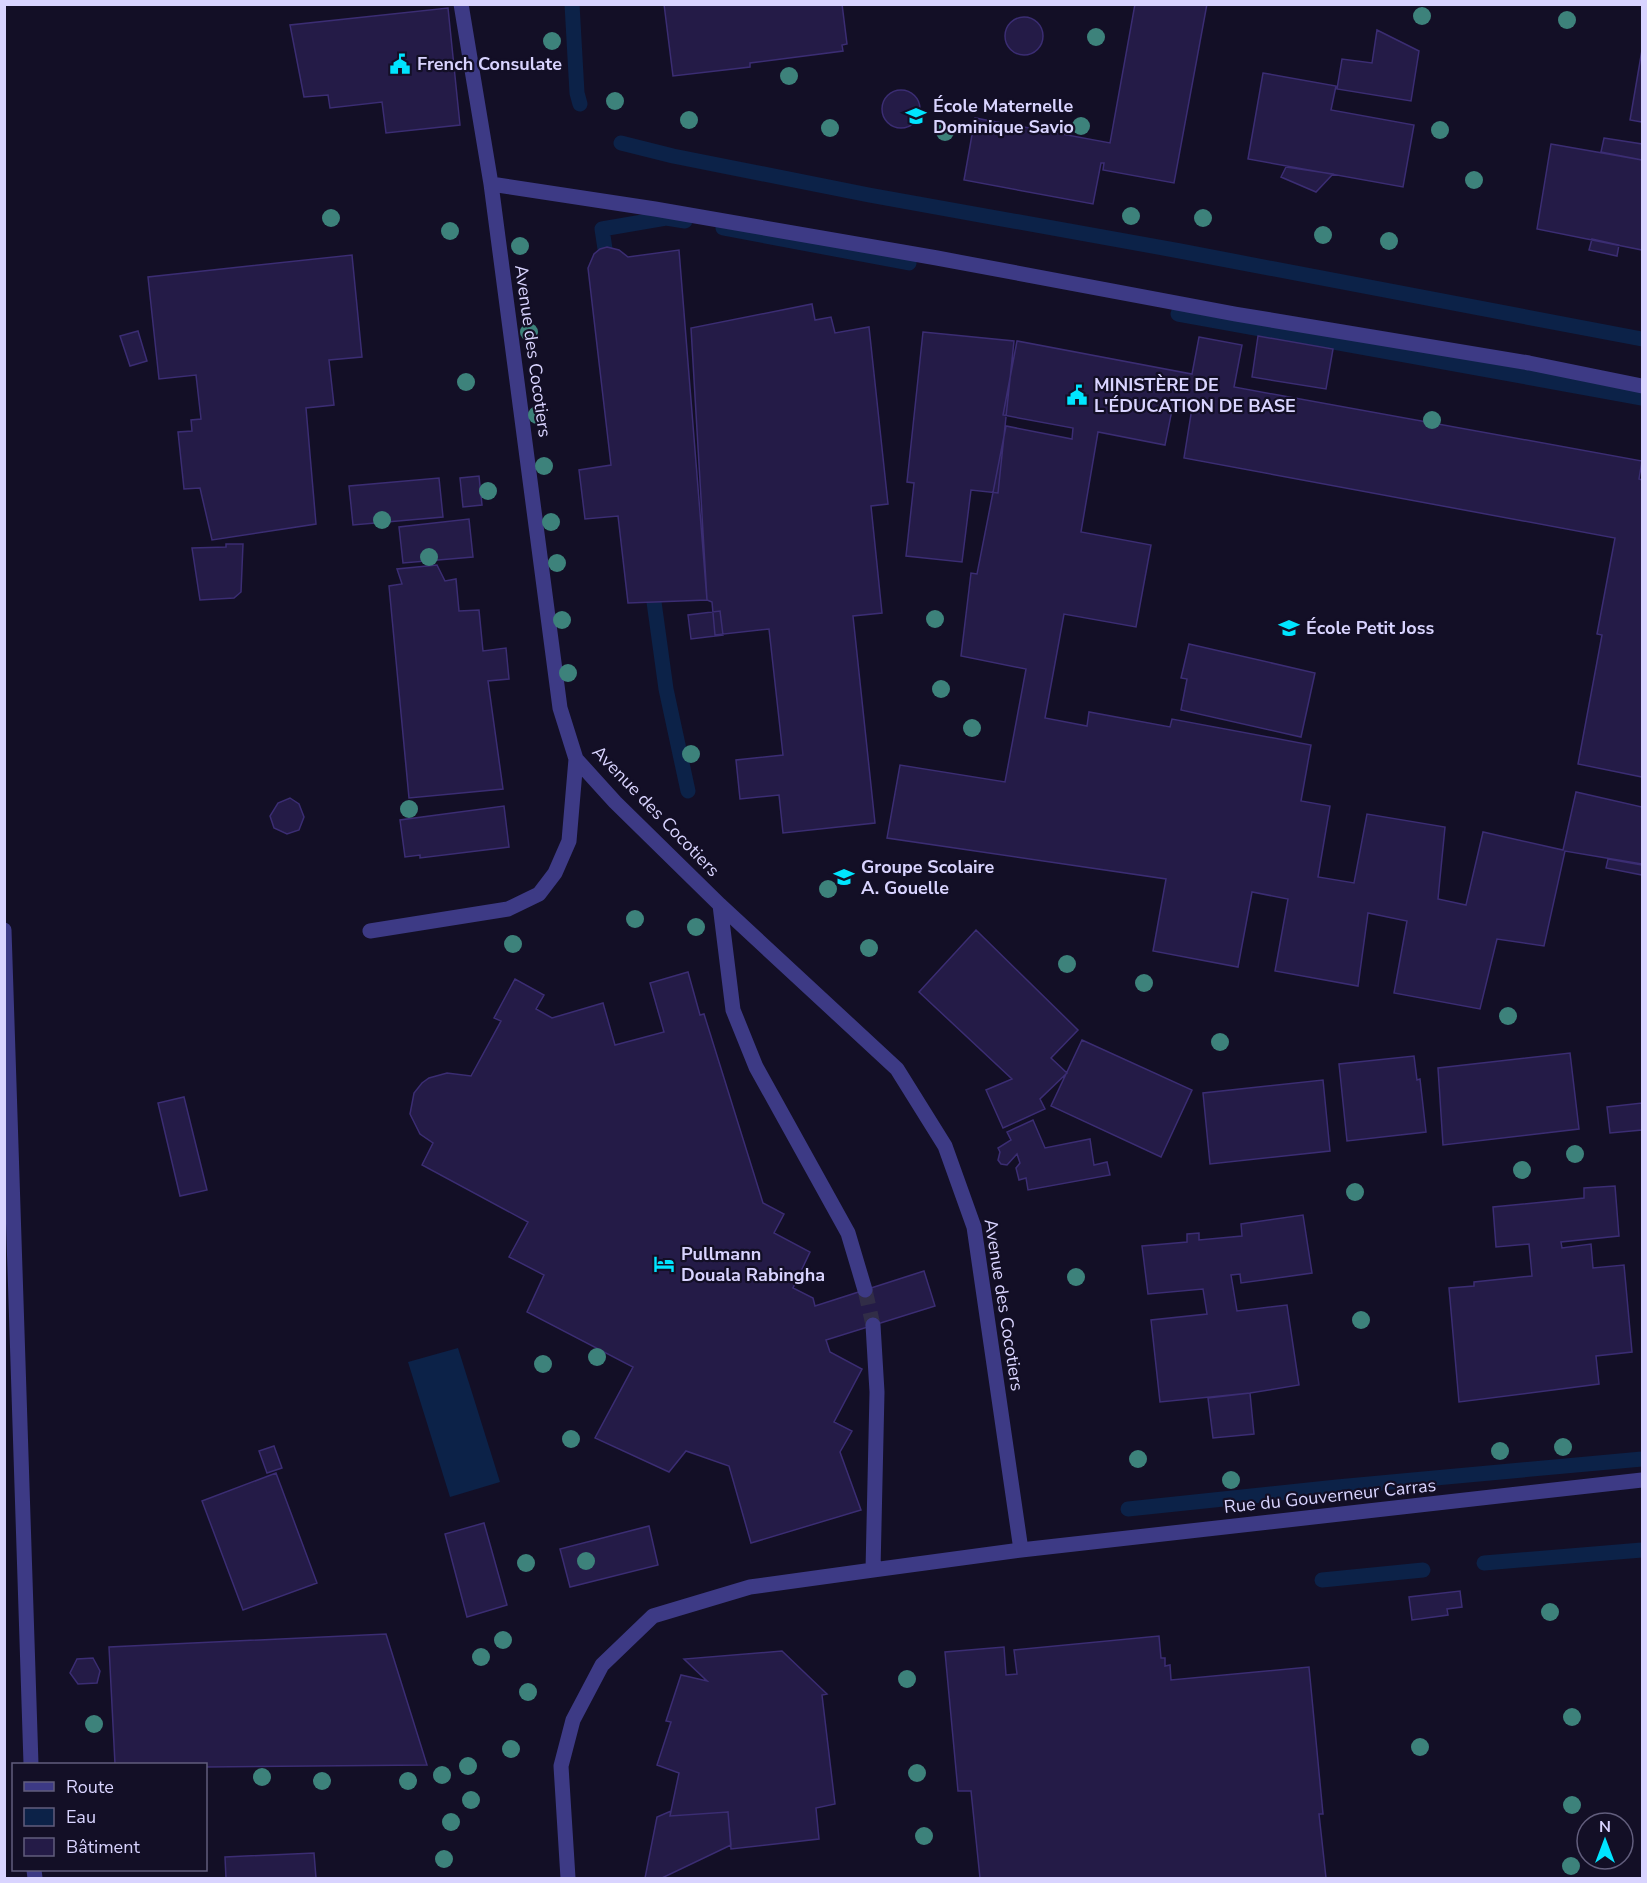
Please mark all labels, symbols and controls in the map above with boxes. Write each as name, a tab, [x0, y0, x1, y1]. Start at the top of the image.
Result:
public building icon: French Consulate	[388, 52, 412, 76]
place label: French Consulate	[417, 52, 562, 76]
place label: École Maternelle Dominique Savio	[933, 94, 1074, 139]
school or university icon: École Maternelle Dominique Savio	[904, 104, 928, 128]
street label: Avenue des Cocotiers	[509, 263, 557, 439]
place label: MINISTÈRE DE L'ÉDUCATION DE BASE	[1094, 373, 1296, 418]
public building icon: MINISTÈRE DE L'ÉDUCATION DE BASE	[1065, 383, 1089, 407]
school or university icon: École Petit Joss	[1277, 616, 1301, 640]
place label: École Petit Joss	[1306, 616, 1434, 640]
street label: Avenue des Cocotiers	[587, 740, 725, 882]
place label: Groupe Scolaire A. Gouelle	[861, 855, 994, 900]
school or university icon: Groupe Scolaire A. Gouelle	[832, 865, 856, 889]
street label: Avenue des Cocotiers	[979, 1217, 1029, 1393]
place label: Pullmann Douala Rabingha	[681, 1242, 825, 1287]
hotel icon: Pullmann Douala Rabingha	[652, 1252, 676, 1276]
street label: Rue du Gouverneur Carras	[1223, 1473, 1437, 1519]
legend	[12, 1763, 207, 1871]
text: Route	[66, 1775, 114, 1799]
text: Eau	[66, 1805, 96, 1829]
north arrow	[1575, 1811, 1635, 1871]
text: N	[1599, 1816, 1611, 1838]
text: Bâtiment	[66, 1835, 140, 1859]

